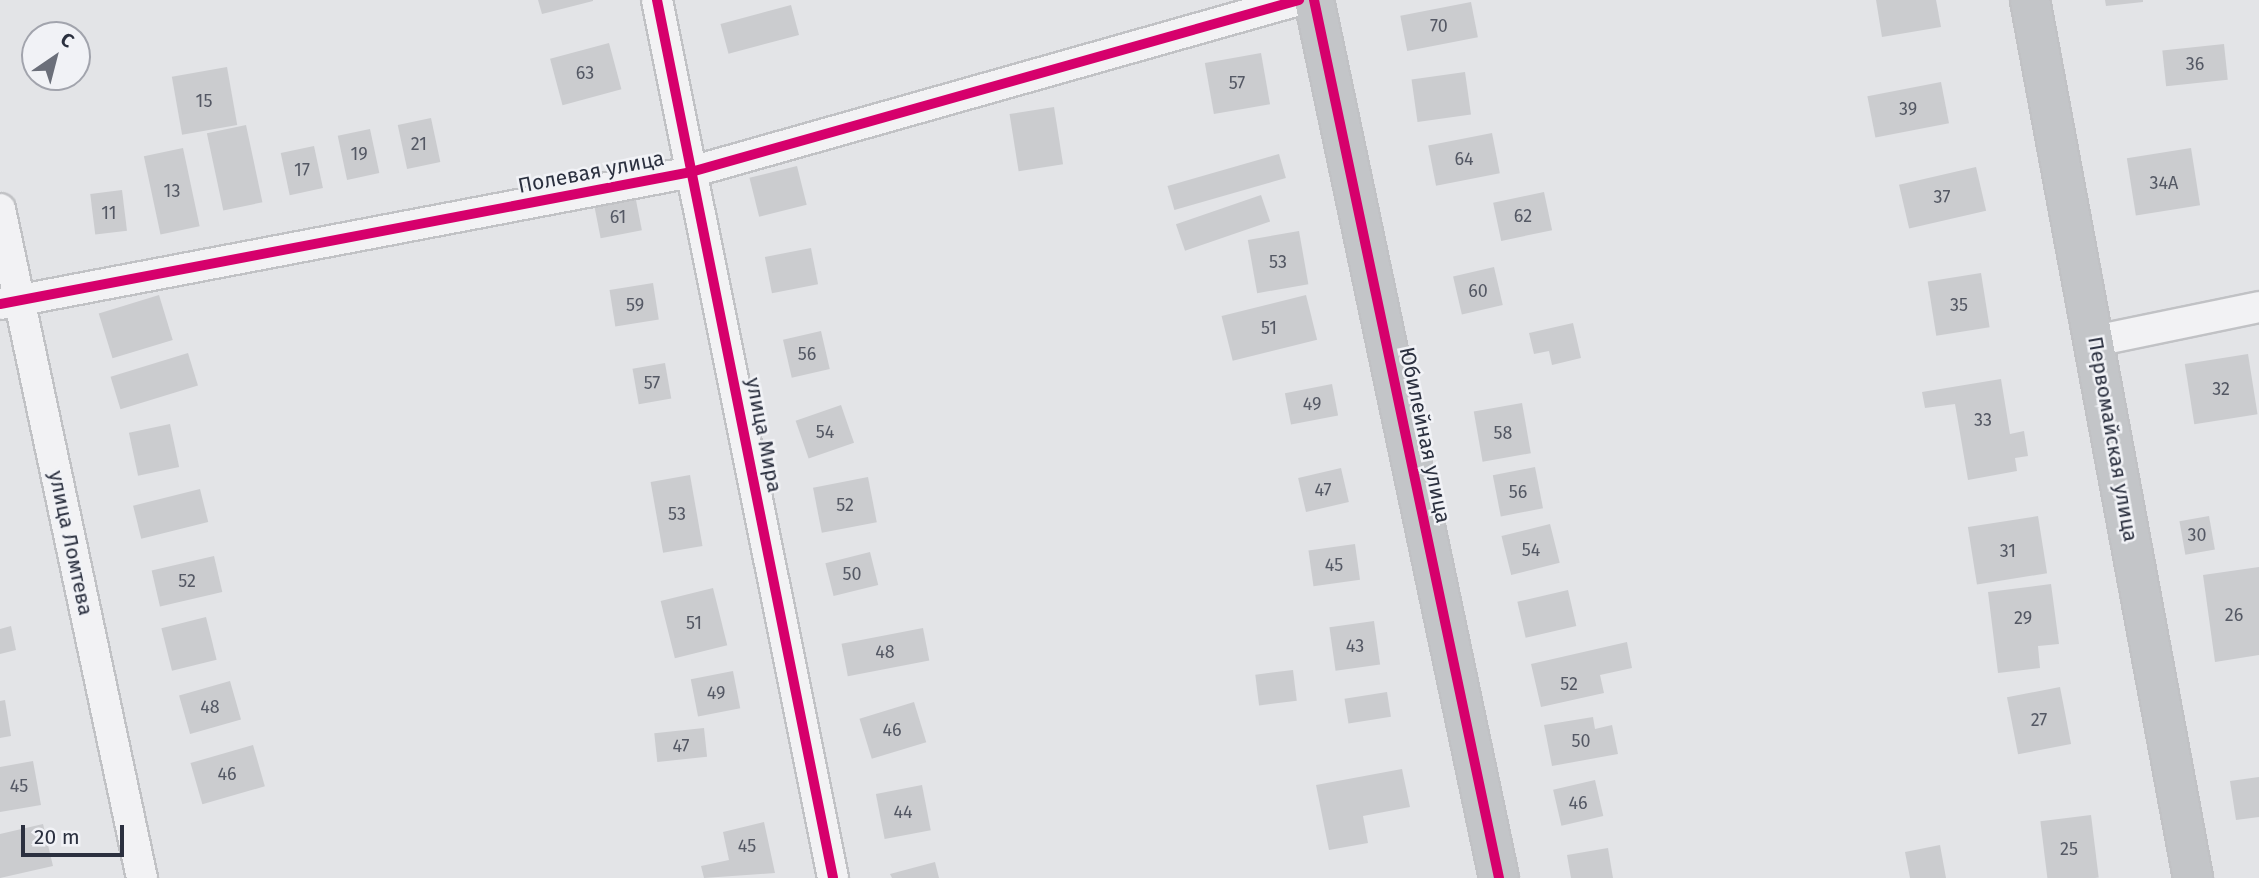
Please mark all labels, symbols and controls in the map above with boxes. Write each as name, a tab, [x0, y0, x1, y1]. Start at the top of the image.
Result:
house number: 70	[1430, 15, 1448, 37]
north arrow	[21, 21, 91, 91]
text: С	[56, 27, 78, 53]
house number: 36	[2186, 53, 2204, 75]
house number: 63	[576, 62, 594, 84]
house number: 57	[1229, 72, 1245, 94]
house number: 15	[196, 90, 212, 112]
house number: 39	[1899, 98, 1917, 120]
house number: 21	[411, 133, 427, 155]
house number: 19	[350, 143, 368, 165]
street label: Полевая улица	[516, 145, 666, 199]
house number: 64	[1454, 148, 1474, 170]
house number: 17	[294, 159, 310, 181]
house number: 34А	[2150, 172, 2178, 194]
house number: 13	[164, 180, 180, 202]
house number: 37	[1934, 186, 1950, 208]
house number: 11	[101, 202, 117, 224]
house number: 62	[1514, 205, 1532, 227]
house number: 61	[610, 206, 626, 228]
house number: 53	[1269, 251, 1287, 273]
house number: 60	[1468, 280, 1488, 302]
house number: 59	[626, 294, 644, 316]
house number: 35	[1950, 294, 1968, 316]
house number: 51	[1261, 317, 1277, 339]
street label: Первомайская улица	[2083, 334, 2143, 544]
house number: 56	[798, 343, 816, 365]
street label: Юбилейная улица	[1394, 345, 1456, 525]
house number: 57	[644, 372, 660, 394]
street label: улица Мира	[740, 375, 788, 495]
house number: 32	[2212, 378, 2230, 400]
house number: 49	[1303, 393, 1321, 415]
house number: 33	[1974, 409, 1992, 431]
house number: 54	[816, 421, 834, 443]
house number: 58	[1494, 422, 1512, 444]
street label: улица Ломтева	[43, 468, 99, 618]
house number: 47	[1314, 479, 1332, 501]
house number: 56	[1509, 481, 1527, 503]
house number: 52	[836, 494, 854, 516]
house number: 53	[668, 503, 686, 525]
house number: 30	[2187, 524, 2207, 546]
house number: 54	[1522, 539, 1540, 561]
house number: 31	[2000, 540, 2016, 562]
house number: 45	[1325, 554, 1343, 576]
house number: 50	[842, 563, 862, 585]
house number: 52	[178, 570, 196, 592]
house number: 26	[2225, 604, 2243, 626]
house number: 29	[2014, 607, 2032, 629]
house number: 51	[686, 612, 702, 634]
house number: 43	[1346, 635, 1364, 657]
house number: 48	[875, 641, 895, 663]
house number: 52	[1560, 673, 1578, 695]
house number: 49	[707, 682, 725, 704]
house number: 48	[200, 696, 220, 718]
house number: 27	[2031, 709, 2047, 731]
house number: 46	[882, 719, 902, 741]
house number: 50	[1571, 730, 1591, 752]
house number: 47	[672, 735, 690, 757]
house number: 46	[217, 763, 237, 785]
house number: 45	[10, 775, 28, 797]
house number: 46	[1568, 792, 1588, 814]
house number: 44	[893, 801, 913, 823]
scale bar	[24, 812, 128, 856]
text: 20 m	[34, 824, 80, 850]
house number: 45	[738, 835, 756, 857]
house number: 25	[2060, 838, 2078, 860]

